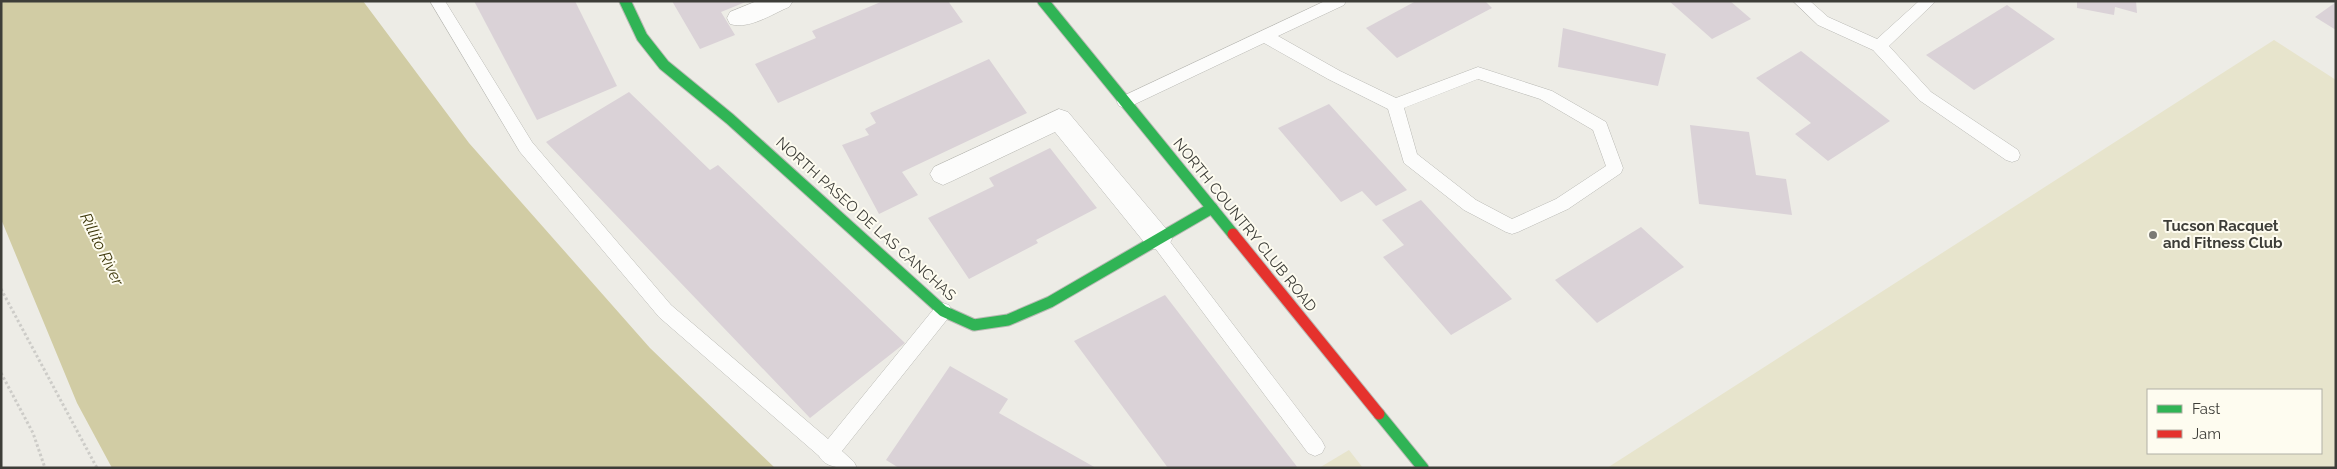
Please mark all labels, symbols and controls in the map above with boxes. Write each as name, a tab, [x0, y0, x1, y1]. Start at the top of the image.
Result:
street label: NORTH PASEO DE LAS CANCHAS	[772, 133, 960, 305]
street label: NORTH COUNTRY CLUB ROAD	[1169, 135, 1321, 315]
water label: Rillito River	[76, 210, 128, 289]
place label: Tucson Racquet and Fitness Club	[2163, 217, 2283, 252]
marker: Tucson Racquet and Fitness Club	[2147, 229, 2159, 241]
legend	[2147, 389, 2322, 454]
text: Fast	[2192, 400, 2220, 418]
text: Jam	[2192, 425, 2221, 443]

